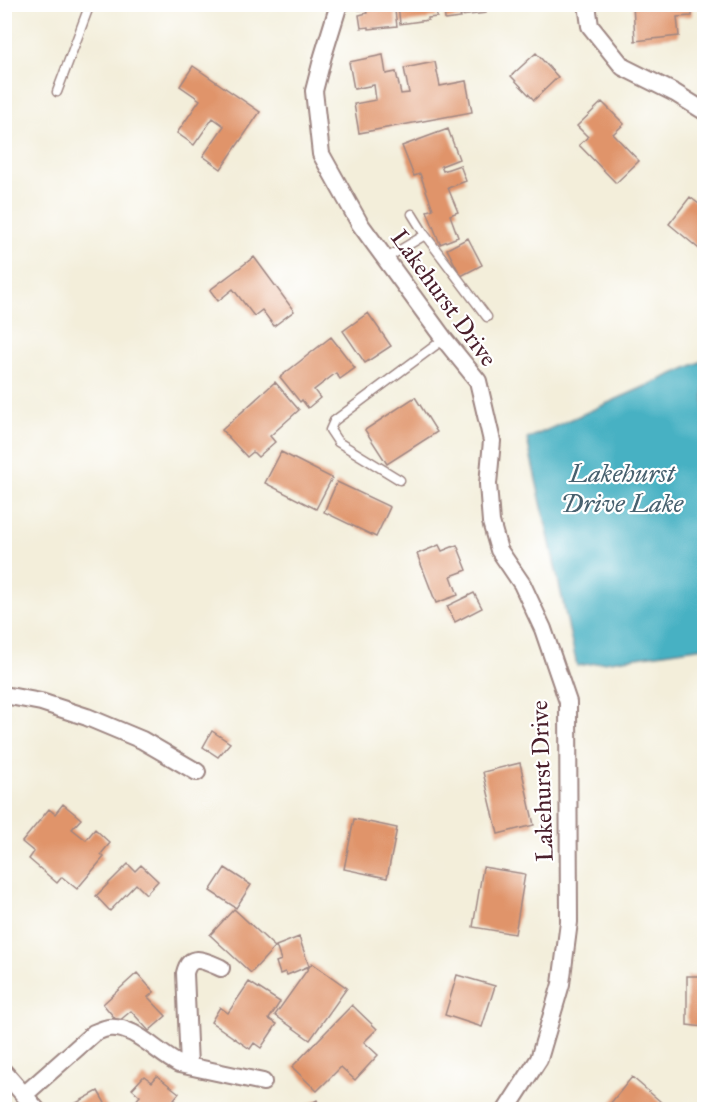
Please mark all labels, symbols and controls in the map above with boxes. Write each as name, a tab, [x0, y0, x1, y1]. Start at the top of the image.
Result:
street label: Lakehurst Drive	[384, 224, 504, 372]
water label: Lakehurst Drive Lake	[561, 457, 685, 519]
street label: Lakehurst Drive	[524, 700, 560, 862]

